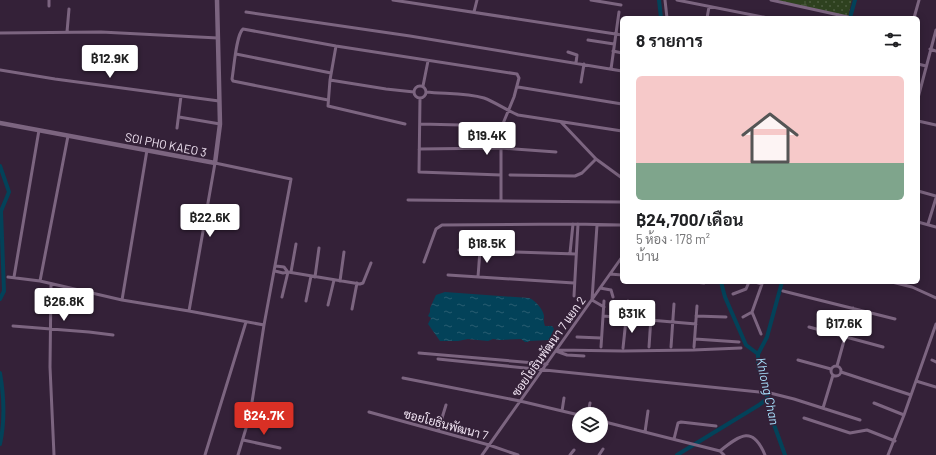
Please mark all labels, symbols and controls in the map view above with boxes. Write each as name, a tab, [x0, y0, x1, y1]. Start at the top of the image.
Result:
icon: filters	[882, 29, 904, 51]
text: 8 รายการ	[636, 30, 703, 50]
pin: ฿12.9K	[77, 45, 143, 79]
text: ฿12.9K	[91, 50, 129, 66]
icon: home	[734, 102, 806, 174]
pin: ฿19.4K	[454, 122, 520, 156]
text: ฿19.4K	[468, 127, 506, 143]
street label: SOI PHO KAEO 3	[124, 129, 208, 159]
pin: ฿22.6K	[177, 204, 243, 238]
text: ฿22.6K	[189, 209, 231, 225]
text: ฿24,700/เดือน	[636, 209, 744, 229]
pin: ฿18.5K	[454, 230, 520, 264]
text: 5 ห้อง · 178 m²	[636, 231, 710, 247]
text: ฿18.5K	[468, 235, 506, 251]
text: บ้าน	[636, 248, 659, 264]
pin: ฿26.8K	[31, 288, 97, 322]
text: ฿26.8K	[44, 293, 84, 309]
street label: ซอยโยธินพัฒนา 7 แยก 2	[508, 293, 588, 399]
pin: ฿31K	[608, 300, 656, 334]
text: ฿31K	[618, 305, 646, 321]
pin: ฿17.6K	[811, 310, 877, 344]
text: ฿17.6K	[826, 315, 862, 331]
water label: Khlong Chan	[753, 356, 783, 426]
pin: ฿24.7K	[231, 402, 297, 436]
street label: ซอยโยธินพัฒนา 7	[402, 406, 490, 442]
text: ฿24.7K	[243, 407, 285, 423]
map controls	[572, 407, 608, 443]
button: layers	[572, 407, 608, 443]

